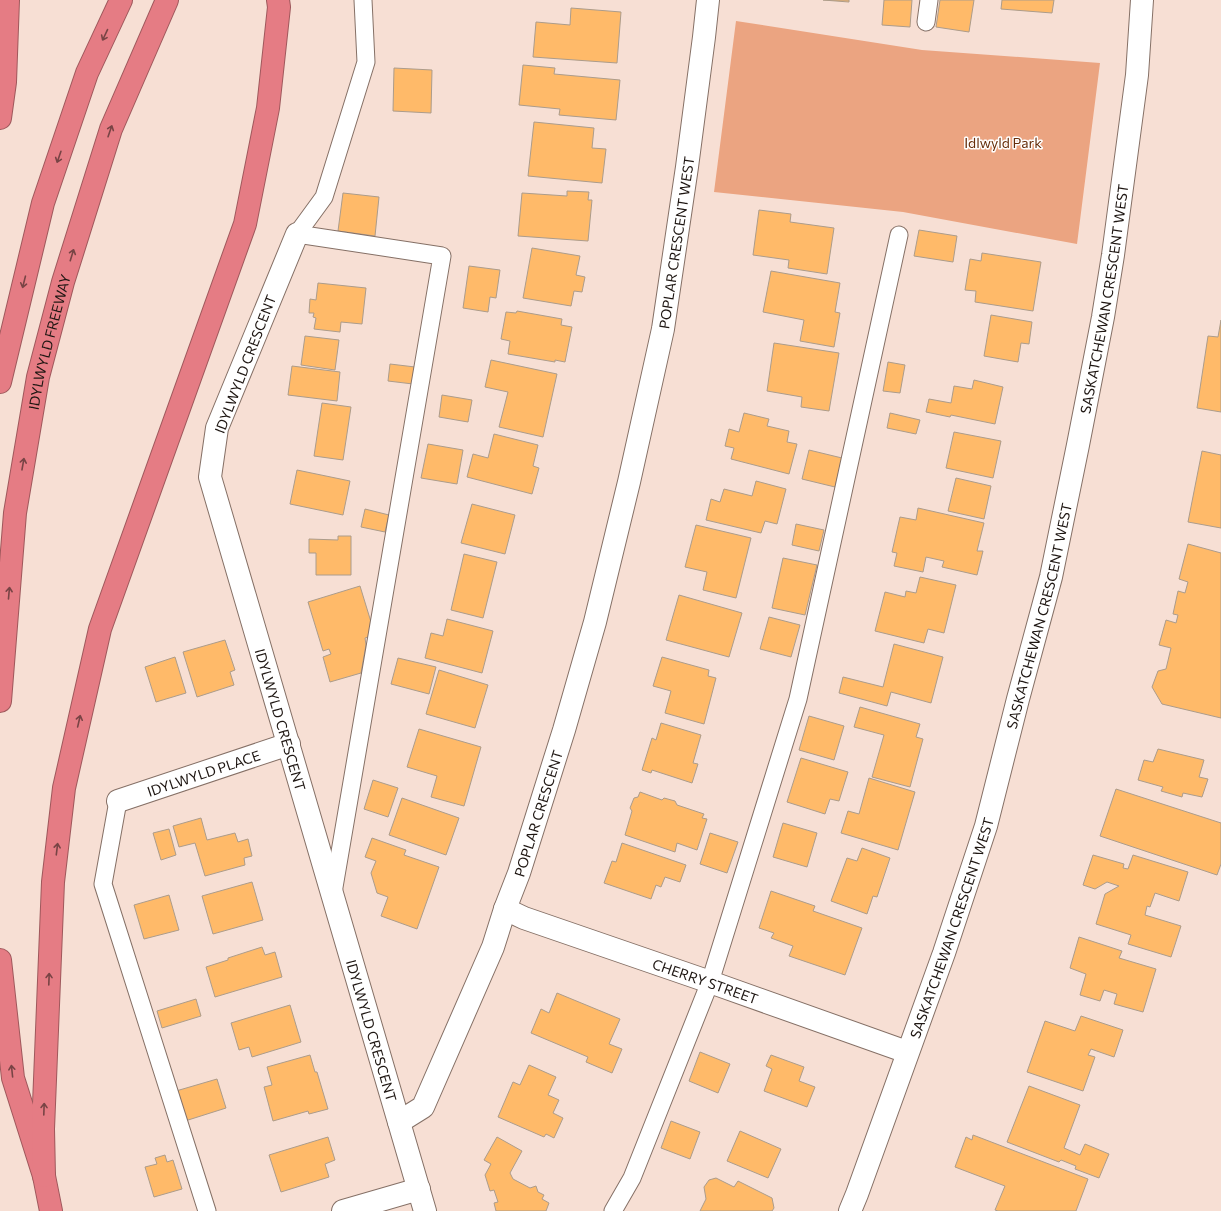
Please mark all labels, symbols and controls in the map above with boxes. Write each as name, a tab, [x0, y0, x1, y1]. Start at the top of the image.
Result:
one-way arrow	[100, 29, 108, 41]
one-way arrow	[107, 126, 115, 138]
park label: Idlwyld Park	[964, 134, 1042, 151]
one-way arrow	[55, 150, 62, 163]
street label: POPLAR CRESCENT WEST	[655, 155, 697, 330]
street label: SASKATCHEWAN CRESCENT WEST	[1076, 183, 1131, 415]
one-way arrow	[69, 249, 76, 262]
street label: IDYLWYLD FREEWAY	[24, 272, 73, 411]
one-way arrow	[20, 275, 28, 288]
street label: IDYLWYLD CRESCENT	[211, 292, 279, 436]
one-way arrow	[20, 458, 28, 471]
street label: SASKATCHEWAN CRESCENT WEST	[1002, 501, 1074, 731]
one-way arrow	[5, 587, 12, 600]
street label: IDYLWYLD CRESCENT	[252, 646, 310, 792]
one-way arrow	[76, 715, 84, 728]
street label: IDYLWYLD PLACE	[145, 746, 262, 799]
street label: POPLAR CRESCENT	[510, 748, 566, 879]
street label: SASKATCHEWAN CRESCENT WEST	[906, 815, 996, 1040]
one-way arrow	[53, 843, 61, 856]
street label: CHERRY STREET	[650, 954, 761, 1007]
street label: IDYLWYLD CRESCENT	[343, 957, 401, 1103]
one-way arrow	[45, 973, 53, 986]
one-way arrow	[8, 1065, 16, 1078]
one-way arrow	[40, 1103, 48, 1116]

